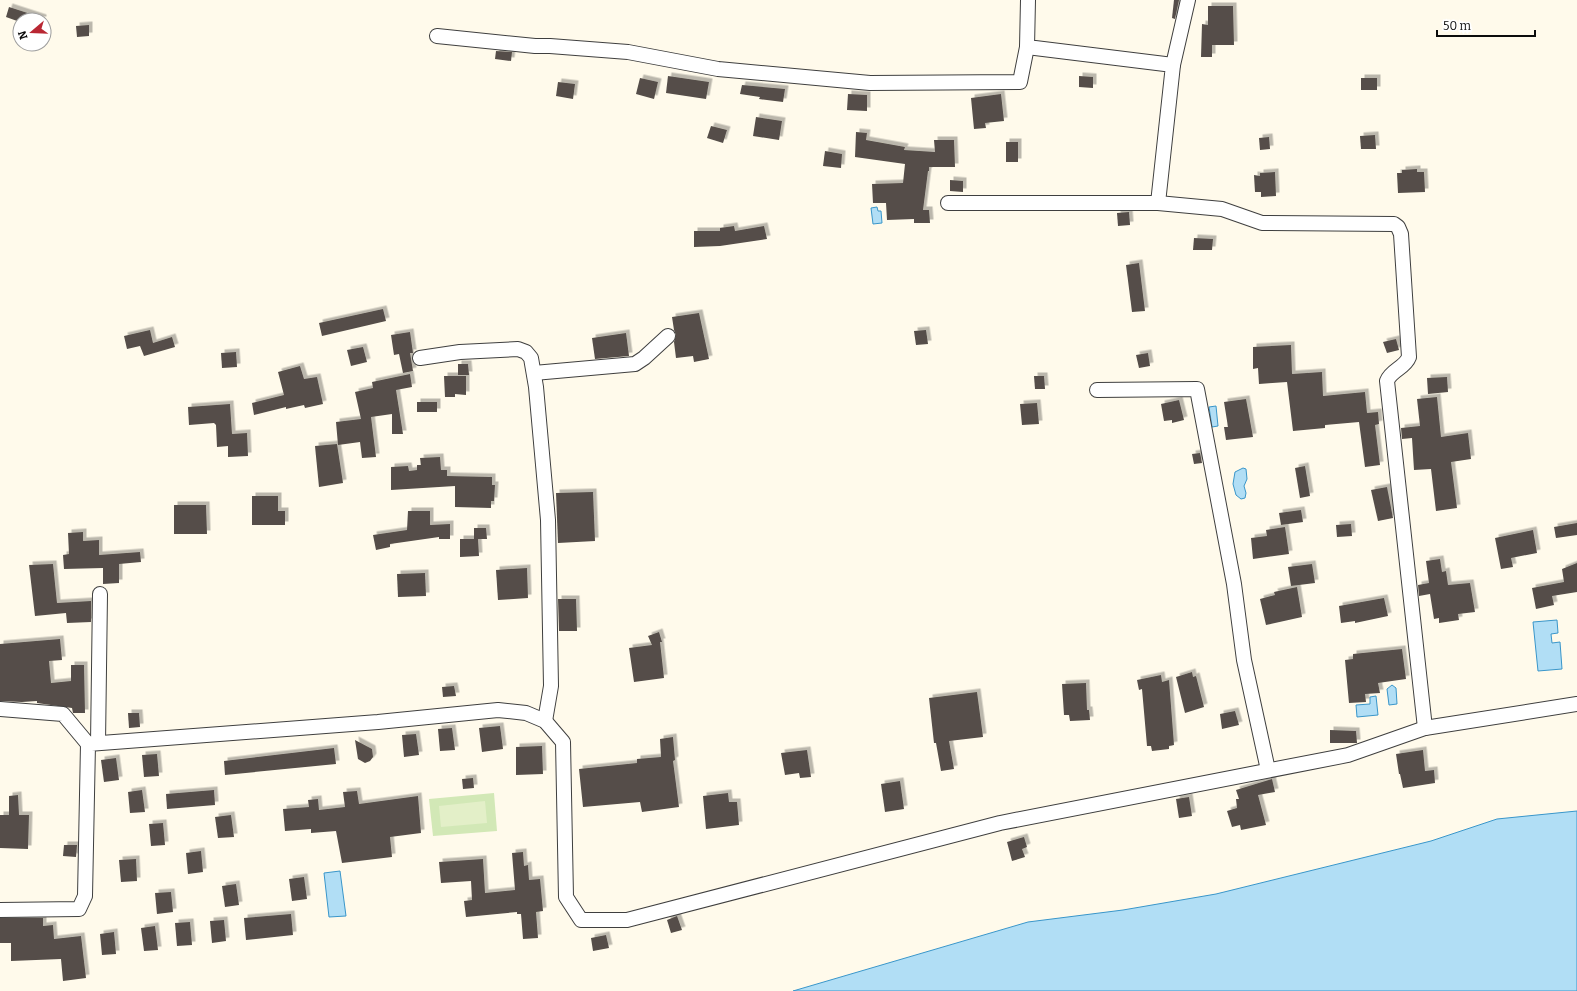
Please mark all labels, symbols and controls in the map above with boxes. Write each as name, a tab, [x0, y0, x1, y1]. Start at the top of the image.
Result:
north arrow	[12, 12, 52, 52]
scale bar	[1437, 12, 1535, 38]
text: 50 m	[1443, 19, 1472, 33]
text: N	[15, 28, 31, 41]

